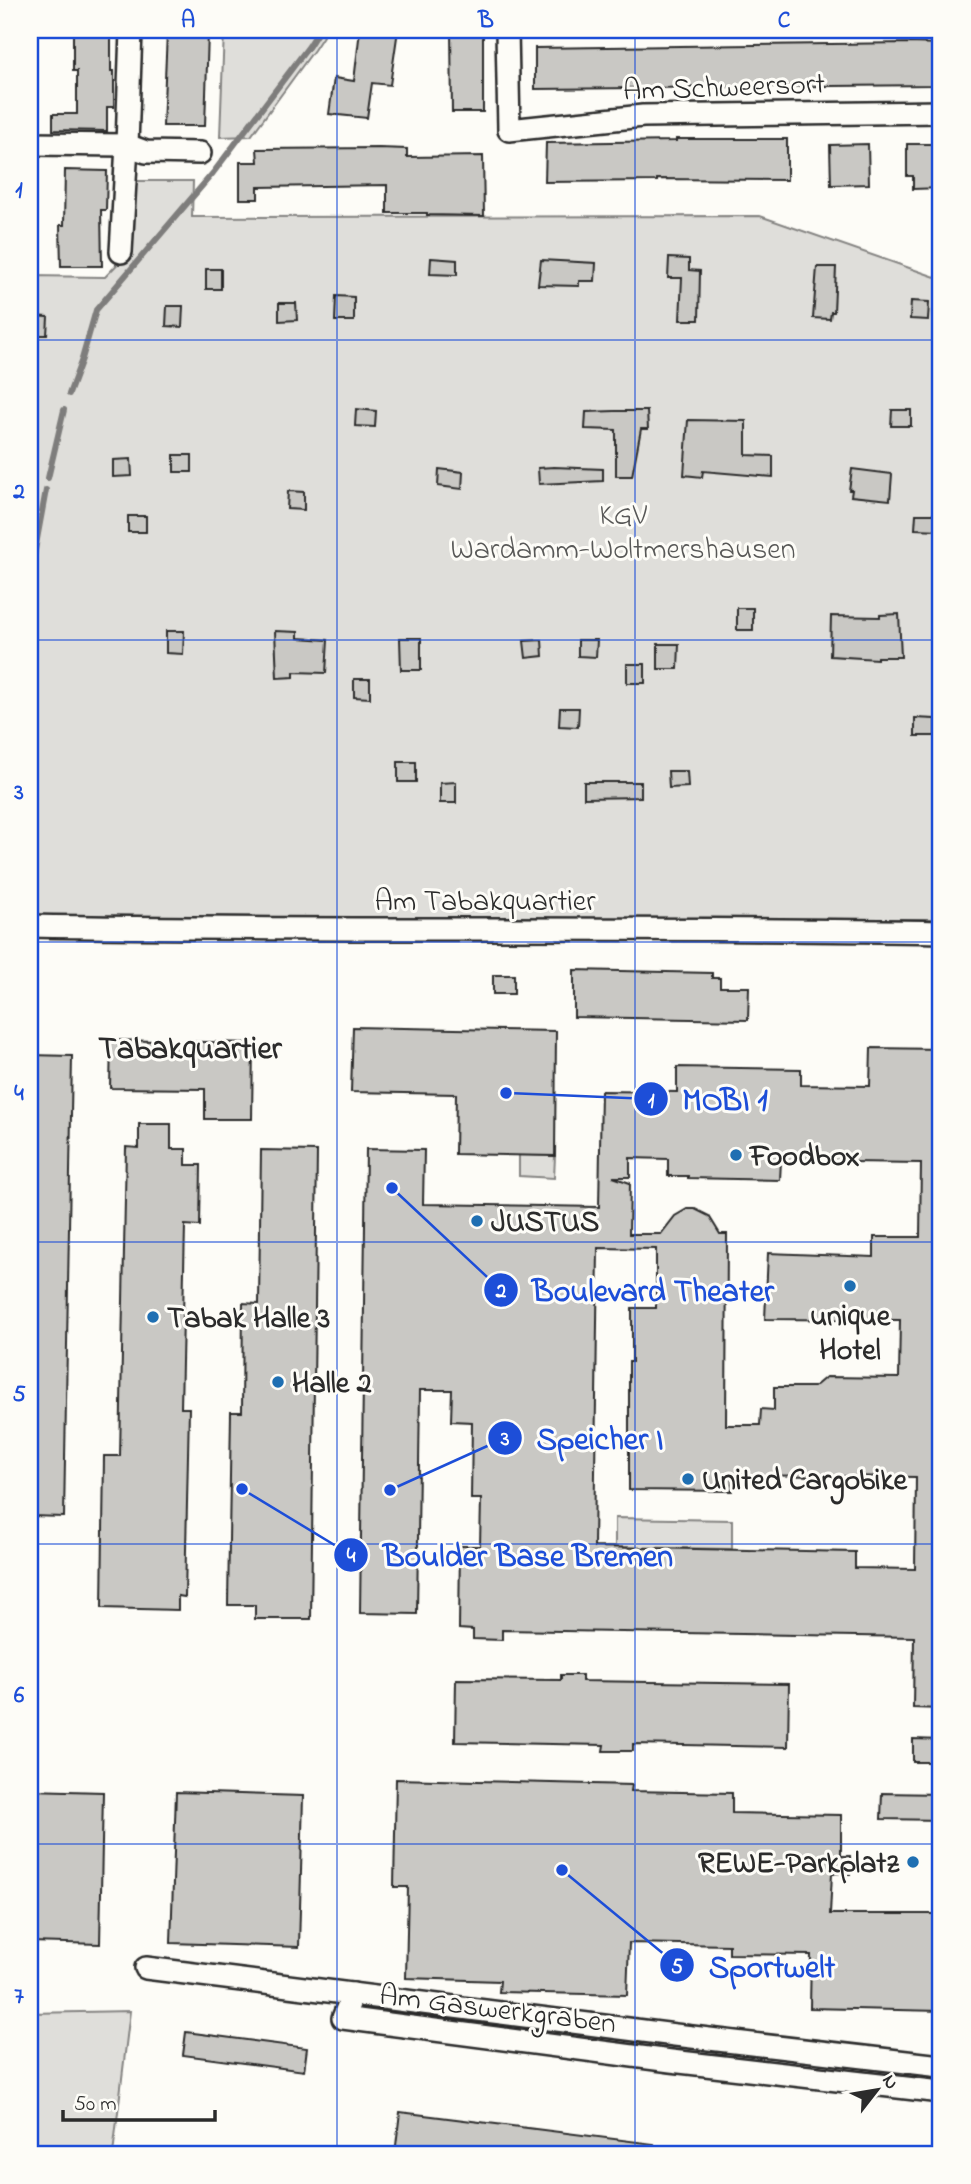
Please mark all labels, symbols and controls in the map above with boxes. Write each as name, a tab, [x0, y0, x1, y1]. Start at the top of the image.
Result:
text: A	[181, 5, 195, 38]
text: B	[477, 5, 494, 38]
text: C	[778, 5, 791, 38]
street label: Am Schweersort	[622, 63, 826, 115]
text: 1	[15, 175, 23, 208]
text: 2	[12, 476, 25, 509]
park label: KGV Wardamm-Woltmershausen	[451, 495, 796, 573]
text: 3	[13, 777, 24, 810]
street label: Am Tabakquartier	[374, 881, 596, 925]
district label: Tabakquartier	[98, 1027, 283, 1074]
callout: MOBI 1	[633, 1073, 782, 1126]
text: 4	[14, 1078, 24, 1111]
text: MOBI 1	[682, 1079, 768, 1126]
text: 1	[648, 1087, 655, 1117]
place label: Foodbox	[748, 1136, 860, 1180]
marker: Foodbox	[728, 1147, 744, 1163]
place label: JUSTUS	[491, 1202, 599, 1246]
marker: JUSTUS	[469, 1213, 485, 1229]
callout: Boulevard Theater	[483, 1264, 788, 1317]
text: Boulevard Theater	[530, 1270, 775, 1317]
text: 2	[495, 1277, 507, 1307]
marker: unique Hotel	[842, 1278, 858, 1294]
place label: unique Hotel	[810, 1296, 892, 1374]
place label: Tabak Halle 3	[167, 1298, 330, 1342]
marker: Tabak Halle 3	[145, 1309, 161, 1325]
place label: Halle 2	[292, 1363, 372, 1407]
marker: Halle 2	[270, 1374, 286, 1390]
text: 5	[12, 1379, 26, 1412]
callout: Speicher I	[487, 1411, 678, 1464]
text: Speicher I	[536, 1418, 664, 1465]
text: 3	[500, 1425, 510, 1455]
place label: United Cargobike	[702, 1460, 909, 1505]
marker: United Cargobike	[680, 1471, 696, 1487]
callout: Boulder Base Bremen	[334, 1528, 687, 1581]
text: Boulder Base Bremen	[381, 1535, 673, 1582]
text: 4	[347, 1542, 356, 1572]
text: 6	[14, 1680, 25, 1713]
place label: REWE-Parkplatz	[698, 1843, 900, 1887]
marker: REWE-Parkplatz	[905, 1854, 921, 1870]
callout: Sportwelt	[660, 1939, 850, 1992]
text: Sportwelt	[709, 1946, 836, 1993]
text: 5	[671, 1953, 683, 1983]
street label: Am Gaswerkgraben	[377, 1975, 619, 2047]
text: 7	[14, 1981, 24, 2014]
north arrow	[842, 2054, 912, 2124]
text: N	[875, 2070, 904, 2095]
scale bar	[63, 2079, 215, 2123]
text: 50 m	[74, 2090, 117, 2120]

